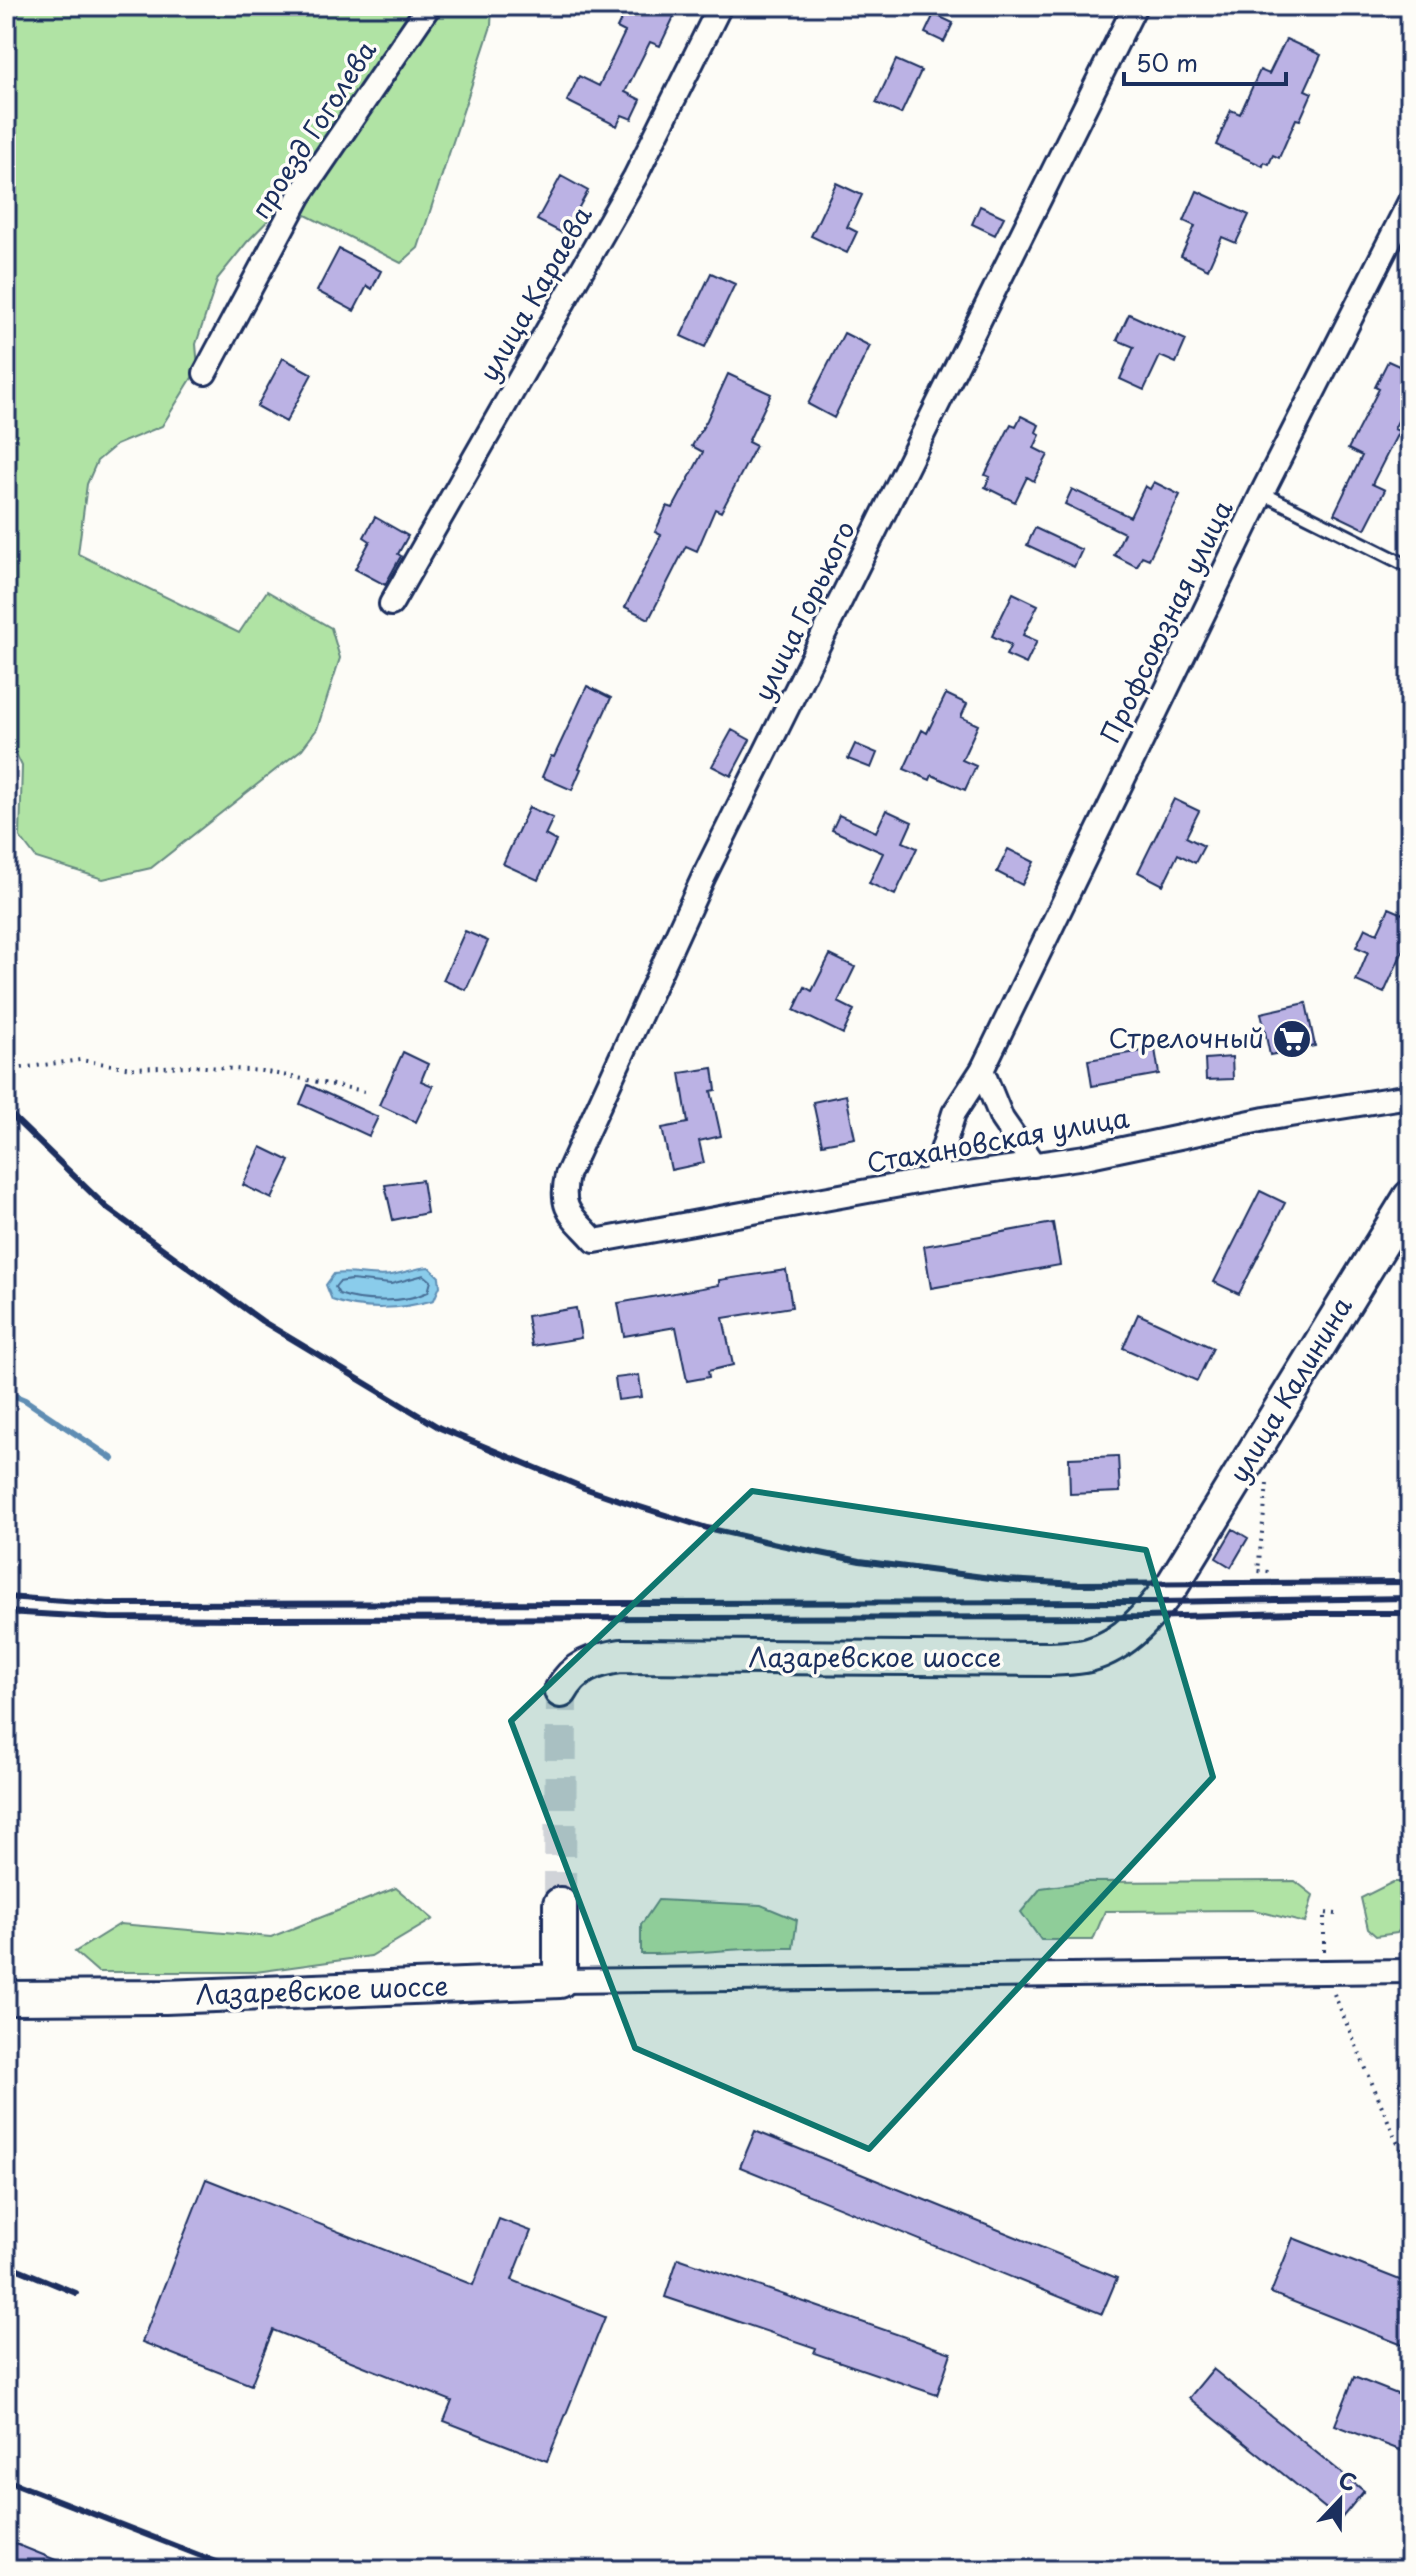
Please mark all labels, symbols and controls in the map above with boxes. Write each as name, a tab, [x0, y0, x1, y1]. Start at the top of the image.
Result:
street label: проезд Гоголева	[241, 32, 385, 226]
scale bar	[1124, 36, 1286, 86]
text: 50 m	[1136, 44, 1198, 80]
street label: улица Караева	[469, 198, 601, 388]
street label: Профсоюзная улица	[1090, 493, 1242, 749]
street label: улица Горького	[743, 514, 864, 707]
place label: Стрелочный	[1109, 1018, 1264, 1057]
supermarket icon: Стрелочный	[1271, 1018, 1313, 1060]
street label: Стахановская улица	[863, 1097, 1133, 1182]
street label: улица Калинина	[1219, 1289, 1361, 1489]
street label: Лазаревское шоссе	[749, 1637, 1001, 1676]
street label: Лазаревское шоссе	[195, 1966, 449, 2013]
north arrow	[1300, 2460, 1380, 2540]
text: С	[1334, 2462, 1362, 2498]

